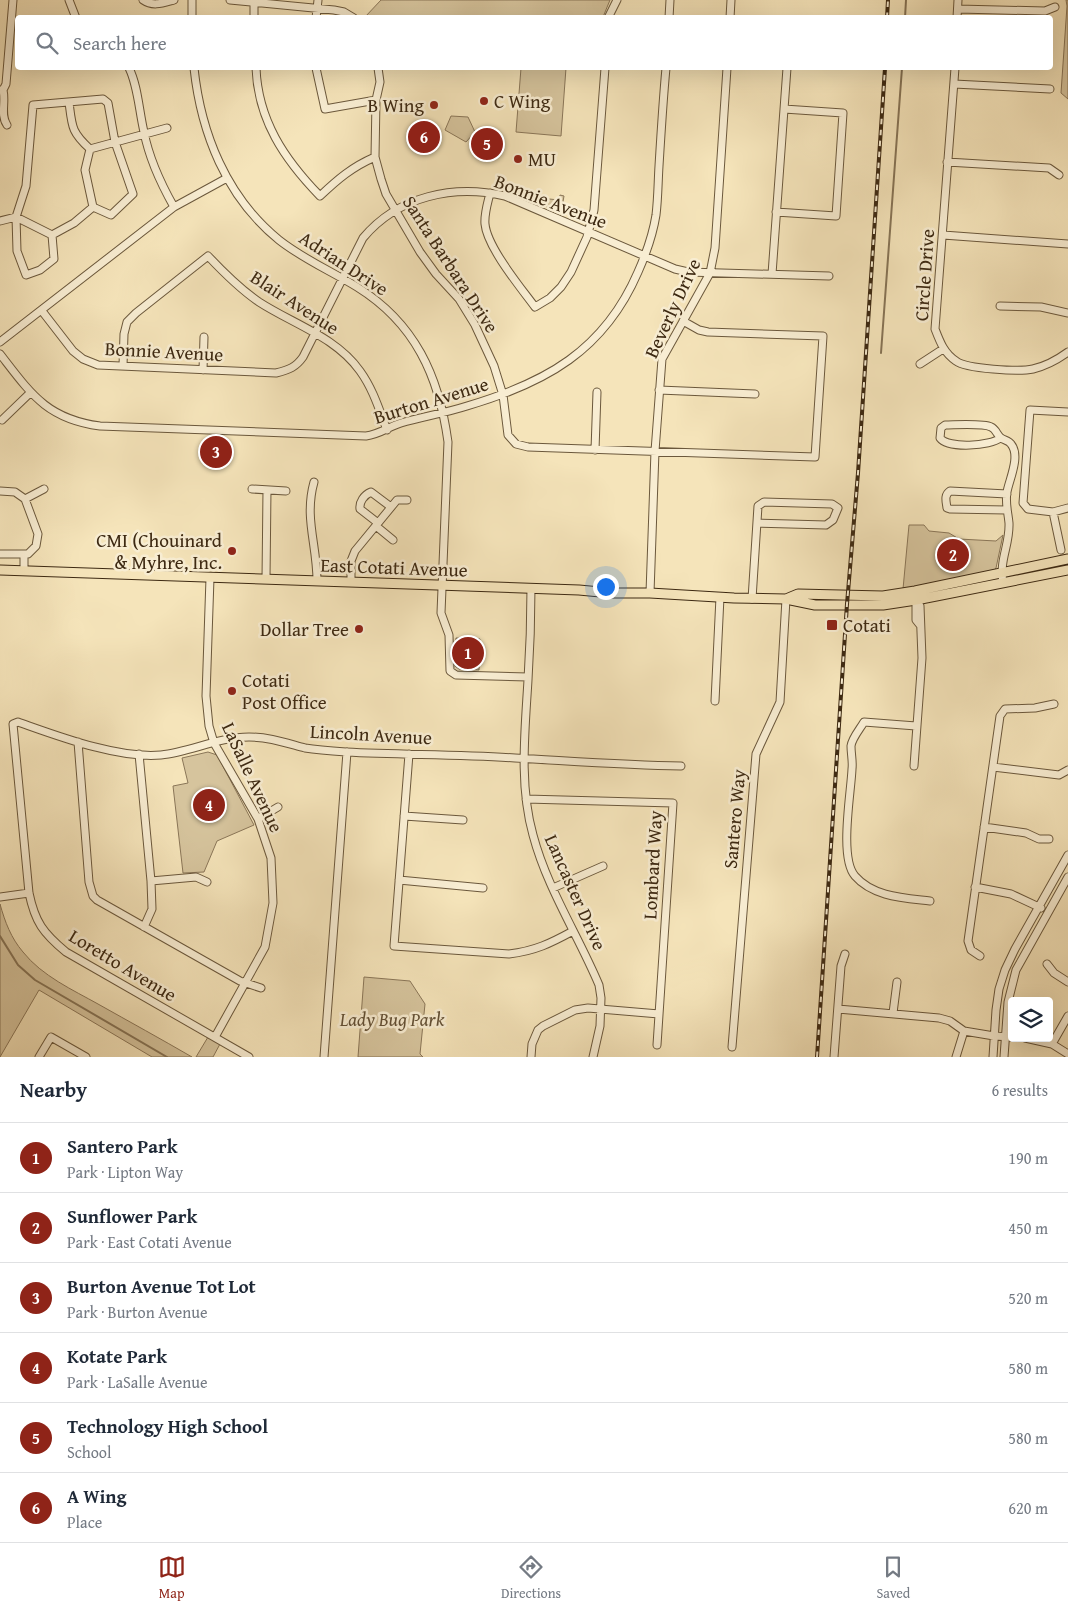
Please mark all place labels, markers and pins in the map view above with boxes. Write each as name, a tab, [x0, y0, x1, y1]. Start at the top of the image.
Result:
place label: C Wing	[494, 87, 551, 115]
place label: B Wing	[367, 91, 425, 119]
marker: C Wing	[478, 95, 490, 107]
marker: B Wing	[428, 99, 440, 111]
pin: 6	[408, 118, 440, 156]
pin: 5	[471, 125, 503, 163]
place label: MU	[528, 145, 556, 173]
marker: MU	[512, 153, 524, 165]
pin: 3	[200, 433, 232, 471]
place label: CMI (Chouinard & Myhre, Inc.	[96, 526, 223, 576]
pin: 2	[937, 536, 969, 574]
marker: CMI (Chouinard & Myhre, Inc.	[226, 545, 238, 557]
place label: Cotati	[843, 611, 891, 639]
place label: Dollar Tree	[260, 615, 349, 643]
marker: Cotati	[825, 618, 839, 632]
marker: Dollar Tree	[353, 623, 365, 635]
pin: 1	[452, 634, 484, 672]
place label: Cotati Post Office	[242, 666, 327, 716]
marker: Cotati Post Office	[226, 685, 238, 697]
pin: 4	[193, 786, 225, 824]

